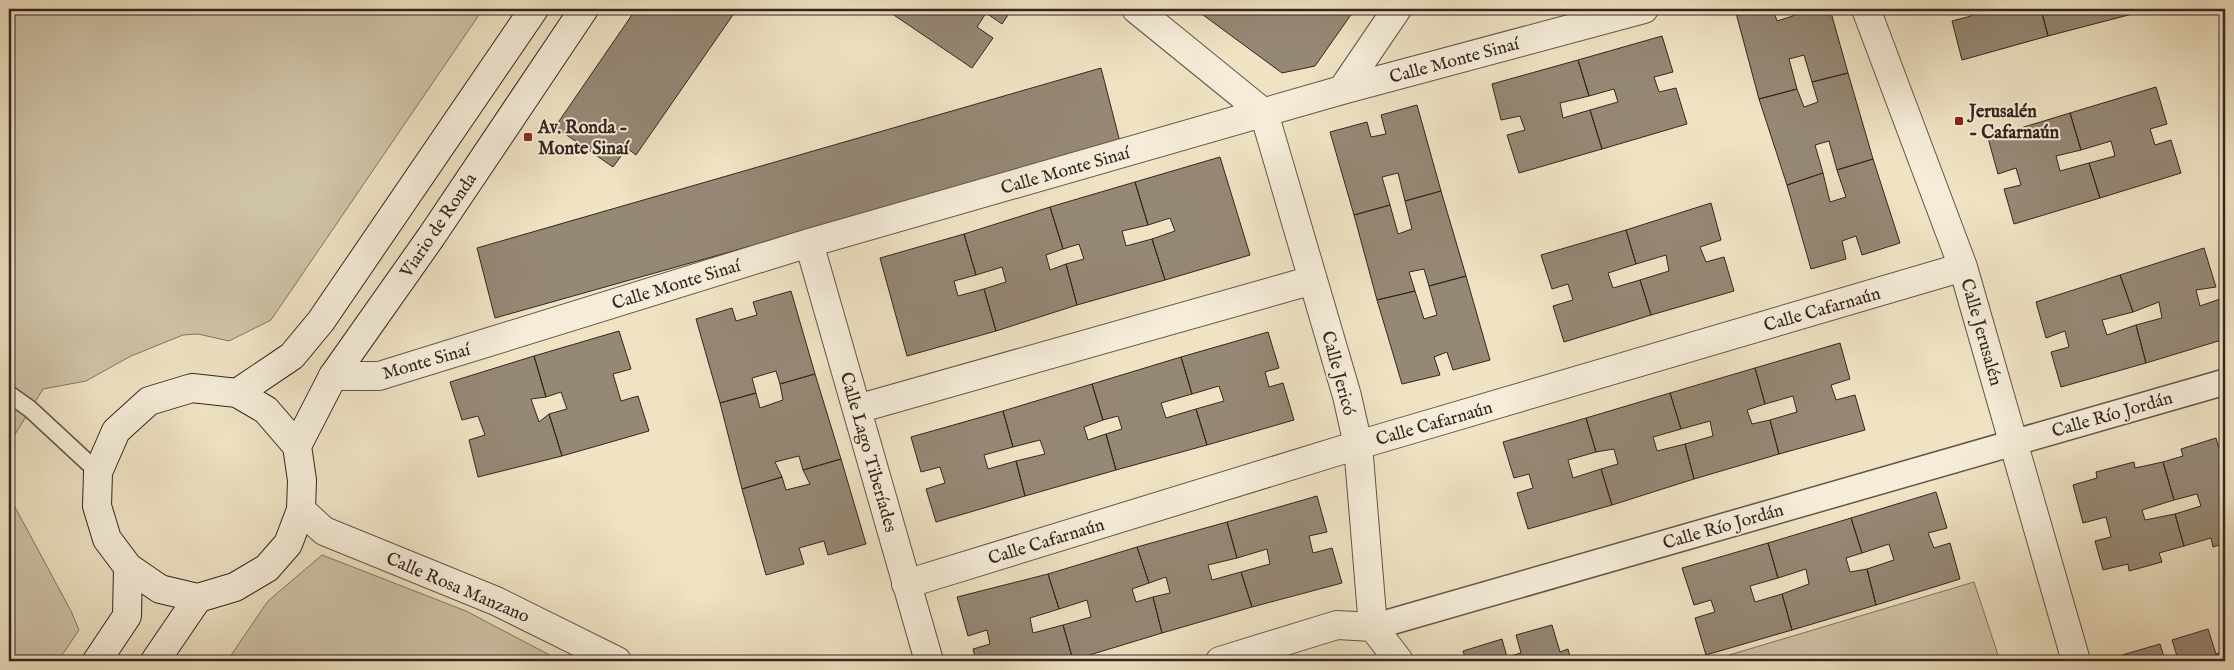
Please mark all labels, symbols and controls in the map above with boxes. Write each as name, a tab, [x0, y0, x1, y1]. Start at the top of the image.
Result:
street label: Calle Monte Sinaí	[1387, 33, 1523, 90]
place label: Jerusalén - Cafarnaún	[1967, 101, 2060, 145]
marker: Jerusalén - Cafarnaún	[1953, 115, 1965, 127]
place label: Av. Ronda - Monte Sinaí	[537, 117, 631, 161]
marker: Av. Ronda - Monte Sinaí	[522, 131, 534, 143]
street label: Calle Monte Sinaí	[998, 142, 1134, 201]
street label: Viario de Ronda	[395, 169, 483, 283]
street label: Calle Monte Sinaí	[609, 255, 745, 316]
street label: Calle Jerusalén	[1954, 276, 2007, 389]
street label: Calle Cafarnaún	[1761, 283, 1884, 338]
street label: Calle Jericó	[1315, 329, 1360, 418]
street label: Monte Sinaí	[380, 339, 474, 386]
street label: Calle Lago Tiberíades	[834, 370, 901, 535]
street label: Calle Río Jordán	[2049, 387, 2176, 444]
street label: Calle Cafarnaún	[1373, 397, 1496, 452]
street label: Calle Río Jordán	[1660, 499, 1787, 556]
street label: Calle Cafarnaún	[985, 514, 1108, 571]
street label: Calle Rosa Manzano	[382, 548, 533, 629]

